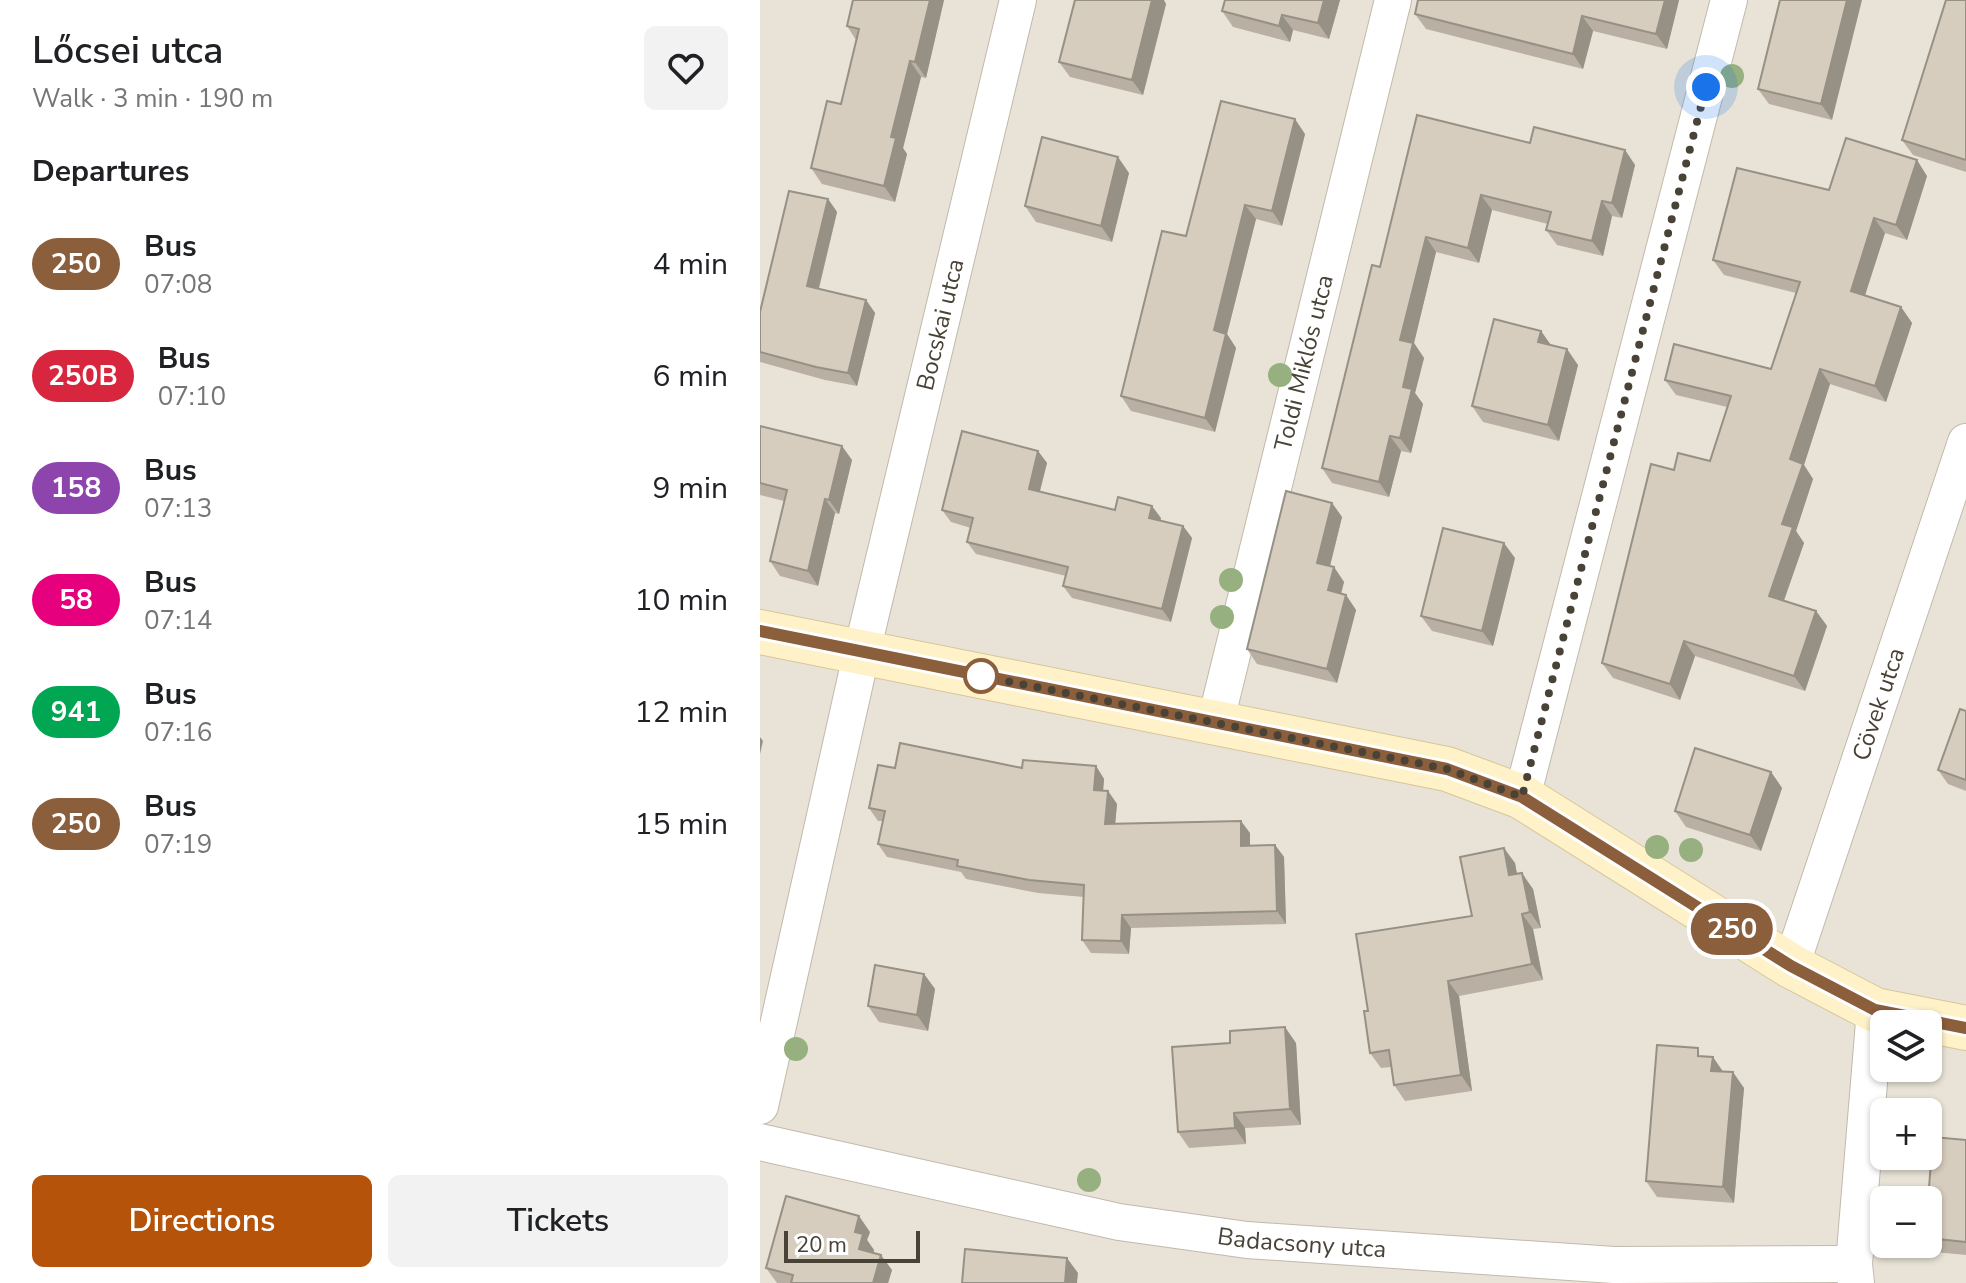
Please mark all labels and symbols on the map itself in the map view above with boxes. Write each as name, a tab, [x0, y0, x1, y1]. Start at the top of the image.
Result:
your location	[1686, 67, 1726, 107]
street label: Bocskai utca	[909, 256, 971, 393]
street label: Toldi Miklós utca	[1267, 271, 1341, 454]
street label: Cövek utca	[1845, 644, 1912, 765]
unlabelled marker	[964, 659, 998, 693]
line badge: 250	[1686, 903, 1778, 955]
street label: Badacsony utca	[1215, 1220, 1387, 1265]
scale bar	[784, 1227, 920, 1263]

